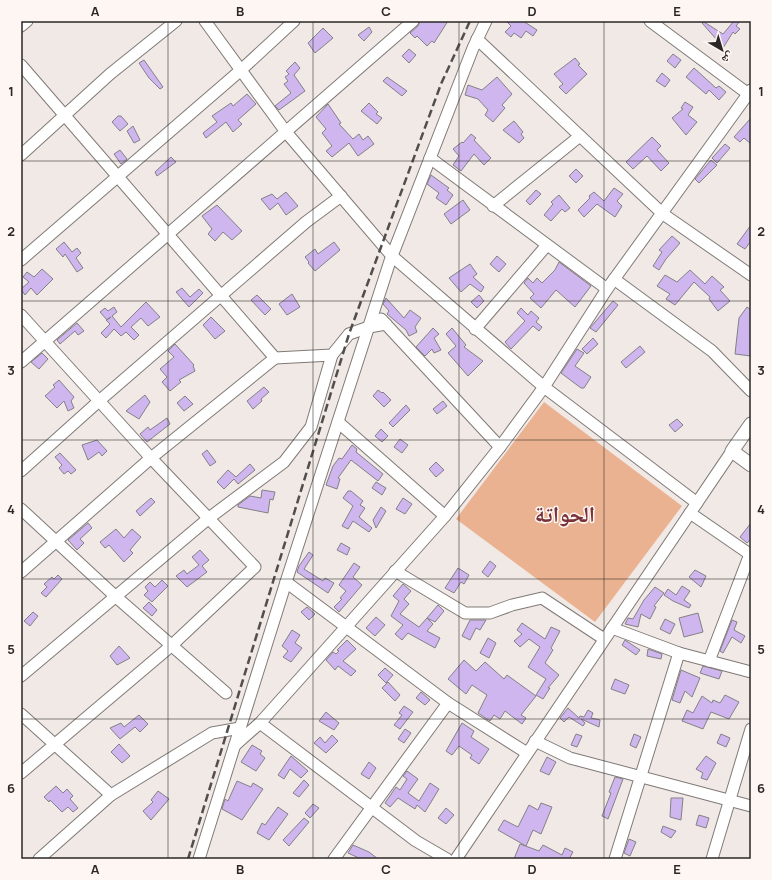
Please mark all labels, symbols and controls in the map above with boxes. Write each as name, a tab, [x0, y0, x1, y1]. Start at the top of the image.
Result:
text: A	[91, 2, 100, 20]
text: B	[236, 2, 244, 20]
text: C	[381, 2, 391, 20]
text: D	[527, 2, 537, 20]
text: E	[673, 2, 681, 20]
north arrow	[702, 30, 742, 70]
text: ش	[718, 48, 738, 68]
text: 1	[8, 82, 14, 100]
text: 1	[758, 82, 764, 100]
text: 2	[7, 222, 15, 240]
text: 2	[757, 222, 765, 240]
text: 3	[7, 361, 15, 379]
text: 3	[757, 361, 765, 379]
district label: الحواتة	[535, 499, 595, 529]
text: 4	[7, 500, 15, 518]
text: 4	[757, 500, 765, 518]
text: 5	[7, 640, 15, 658]
text: 5	[757, 640, 765, 658]
text: 6	[7, 779, 15, 797]
text: 6	[757, 779, 765, 797]
text: A	[91, 860, 100, 878]
text: B	[236, 860, 244, 878]
text: C	[381, 860, 391, 878]
text: D	[527, 860, 537, 878]
text: E	[673, 860, 681, 878]

